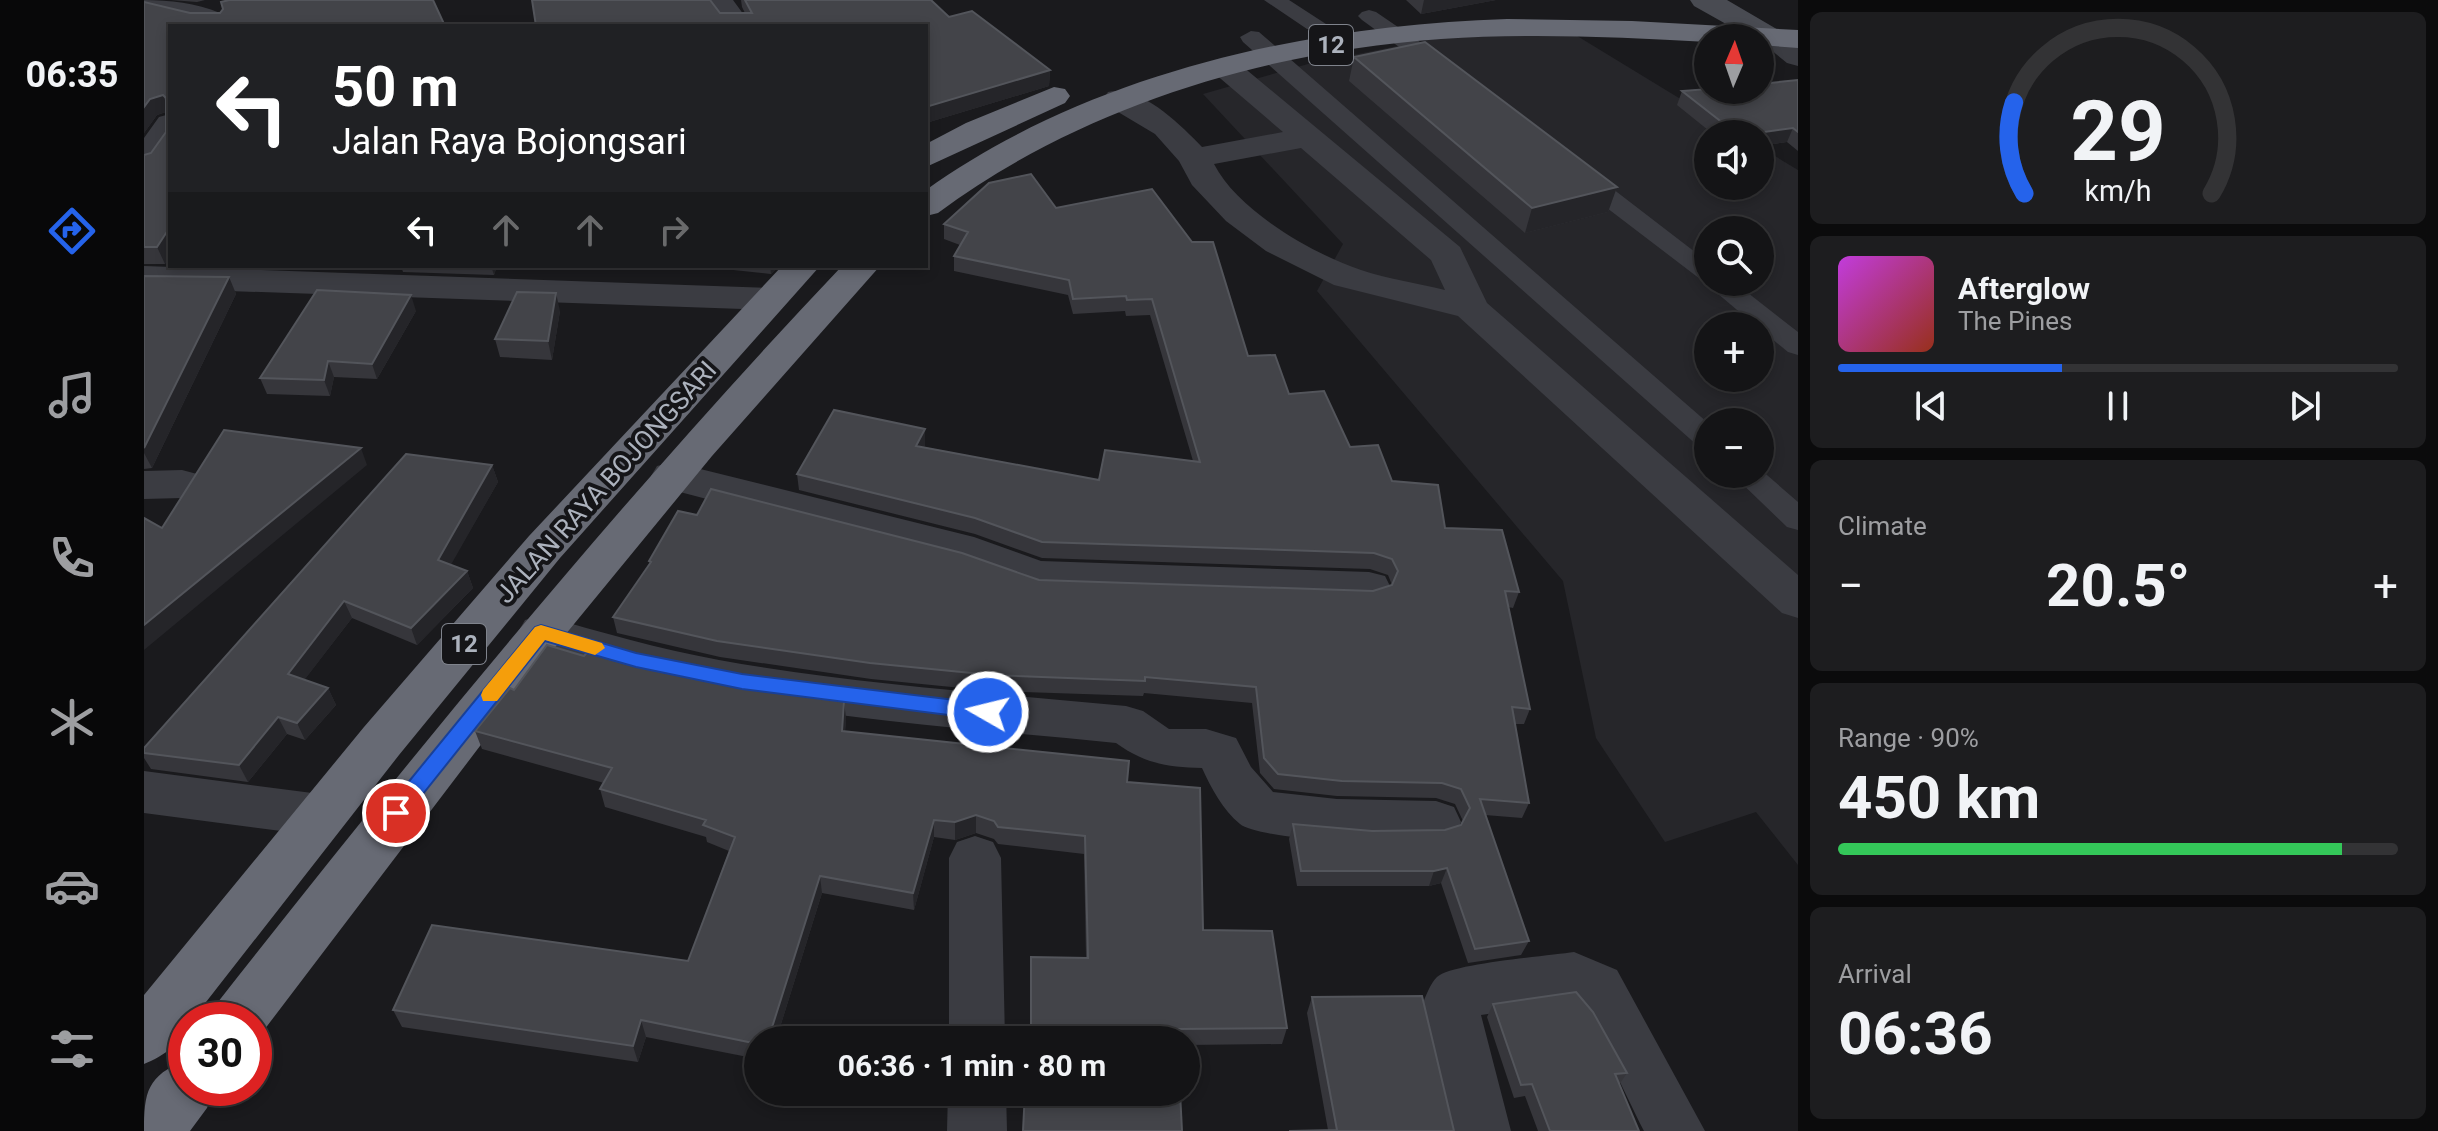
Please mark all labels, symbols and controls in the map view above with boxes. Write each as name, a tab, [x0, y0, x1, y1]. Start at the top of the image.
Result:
north arrow	[1694, 24, 1774, 104]
map controls	[1694, 24, 1774, 488]
road number: 12	[1309, 25, 1353, 65]
text: 06:35	[26, 54, 118, 96]
text: 50 m	[332, 54, 459, 120]
icon: left	[200, 56, 304, 160]
text: 29	[2070, 82, 2166, 179]
button: sound	[1694, 120, 1774, 200]
text: Jalan Raya Bojongsari	[332, 121, 687, 163]
text: km/h	[2084, 174, 2152, 208]
icon: directions	[44, 203, 100, 259]
icon: left	[400, 208, 444, 252]
icon: ahead	[484, 208, 528, 252]
icon: ahead	[568, 208, 612, 252]
icon: right	[652, 208, 696, 252]
button: search	[1694, 216, 1774, 296]
text: Afterglow	[1958, 271, 2090, 306]
text: The Pines	[1958, 306, 2072, 336]
button: +	[1694, 312, 1774, 392]
street label: JALAN RAYA BOJONGSARI	[489, 355, 723, 609]
icon: music	[44, 367, 100, 423]
icon: previous	[1909, 384, 1953, 428]
icon: pause	[2096, 384, 2140, 428]
icon: next	[2283, 384, 2327, 428]
button: −	[1694, 408, 1774, 488]
text: Climate	[1838, 511, 1927, 541]
icon: phone	[44, 530, 100, 586]
text: 20.5°	[2046, 550, 2190, 621]
text: −	[1838, 560, 1863, 612]
text: +	[2373, 560, 2398, 612]
road number: 12	[442, 624, 486, 664]
position arrow	[946, 670, 1030, 754]
icon: climate	[44, 694, 100, 750]
text: Range · 90%	[1838, 723, 1979, 753]
text: 450 km	[1838, 762, 2040, 833]
pin	[362, 779, 430, 847]
icon: arrive	[374, 791, 418, 835]
icon: car	[44, 858, 100, 914]
text: Arrival	[1838, 959, 1912, 989]
text: 06:36	[1838, 998, 1993, 1069]
speed limit sign: 30	[168, 1002, 272, 1106]
icon: filters	[44, 1021, 100, 1077]
text: 06:36 · 1 min · 80 m	[838, 1048, 1106, 1083]

